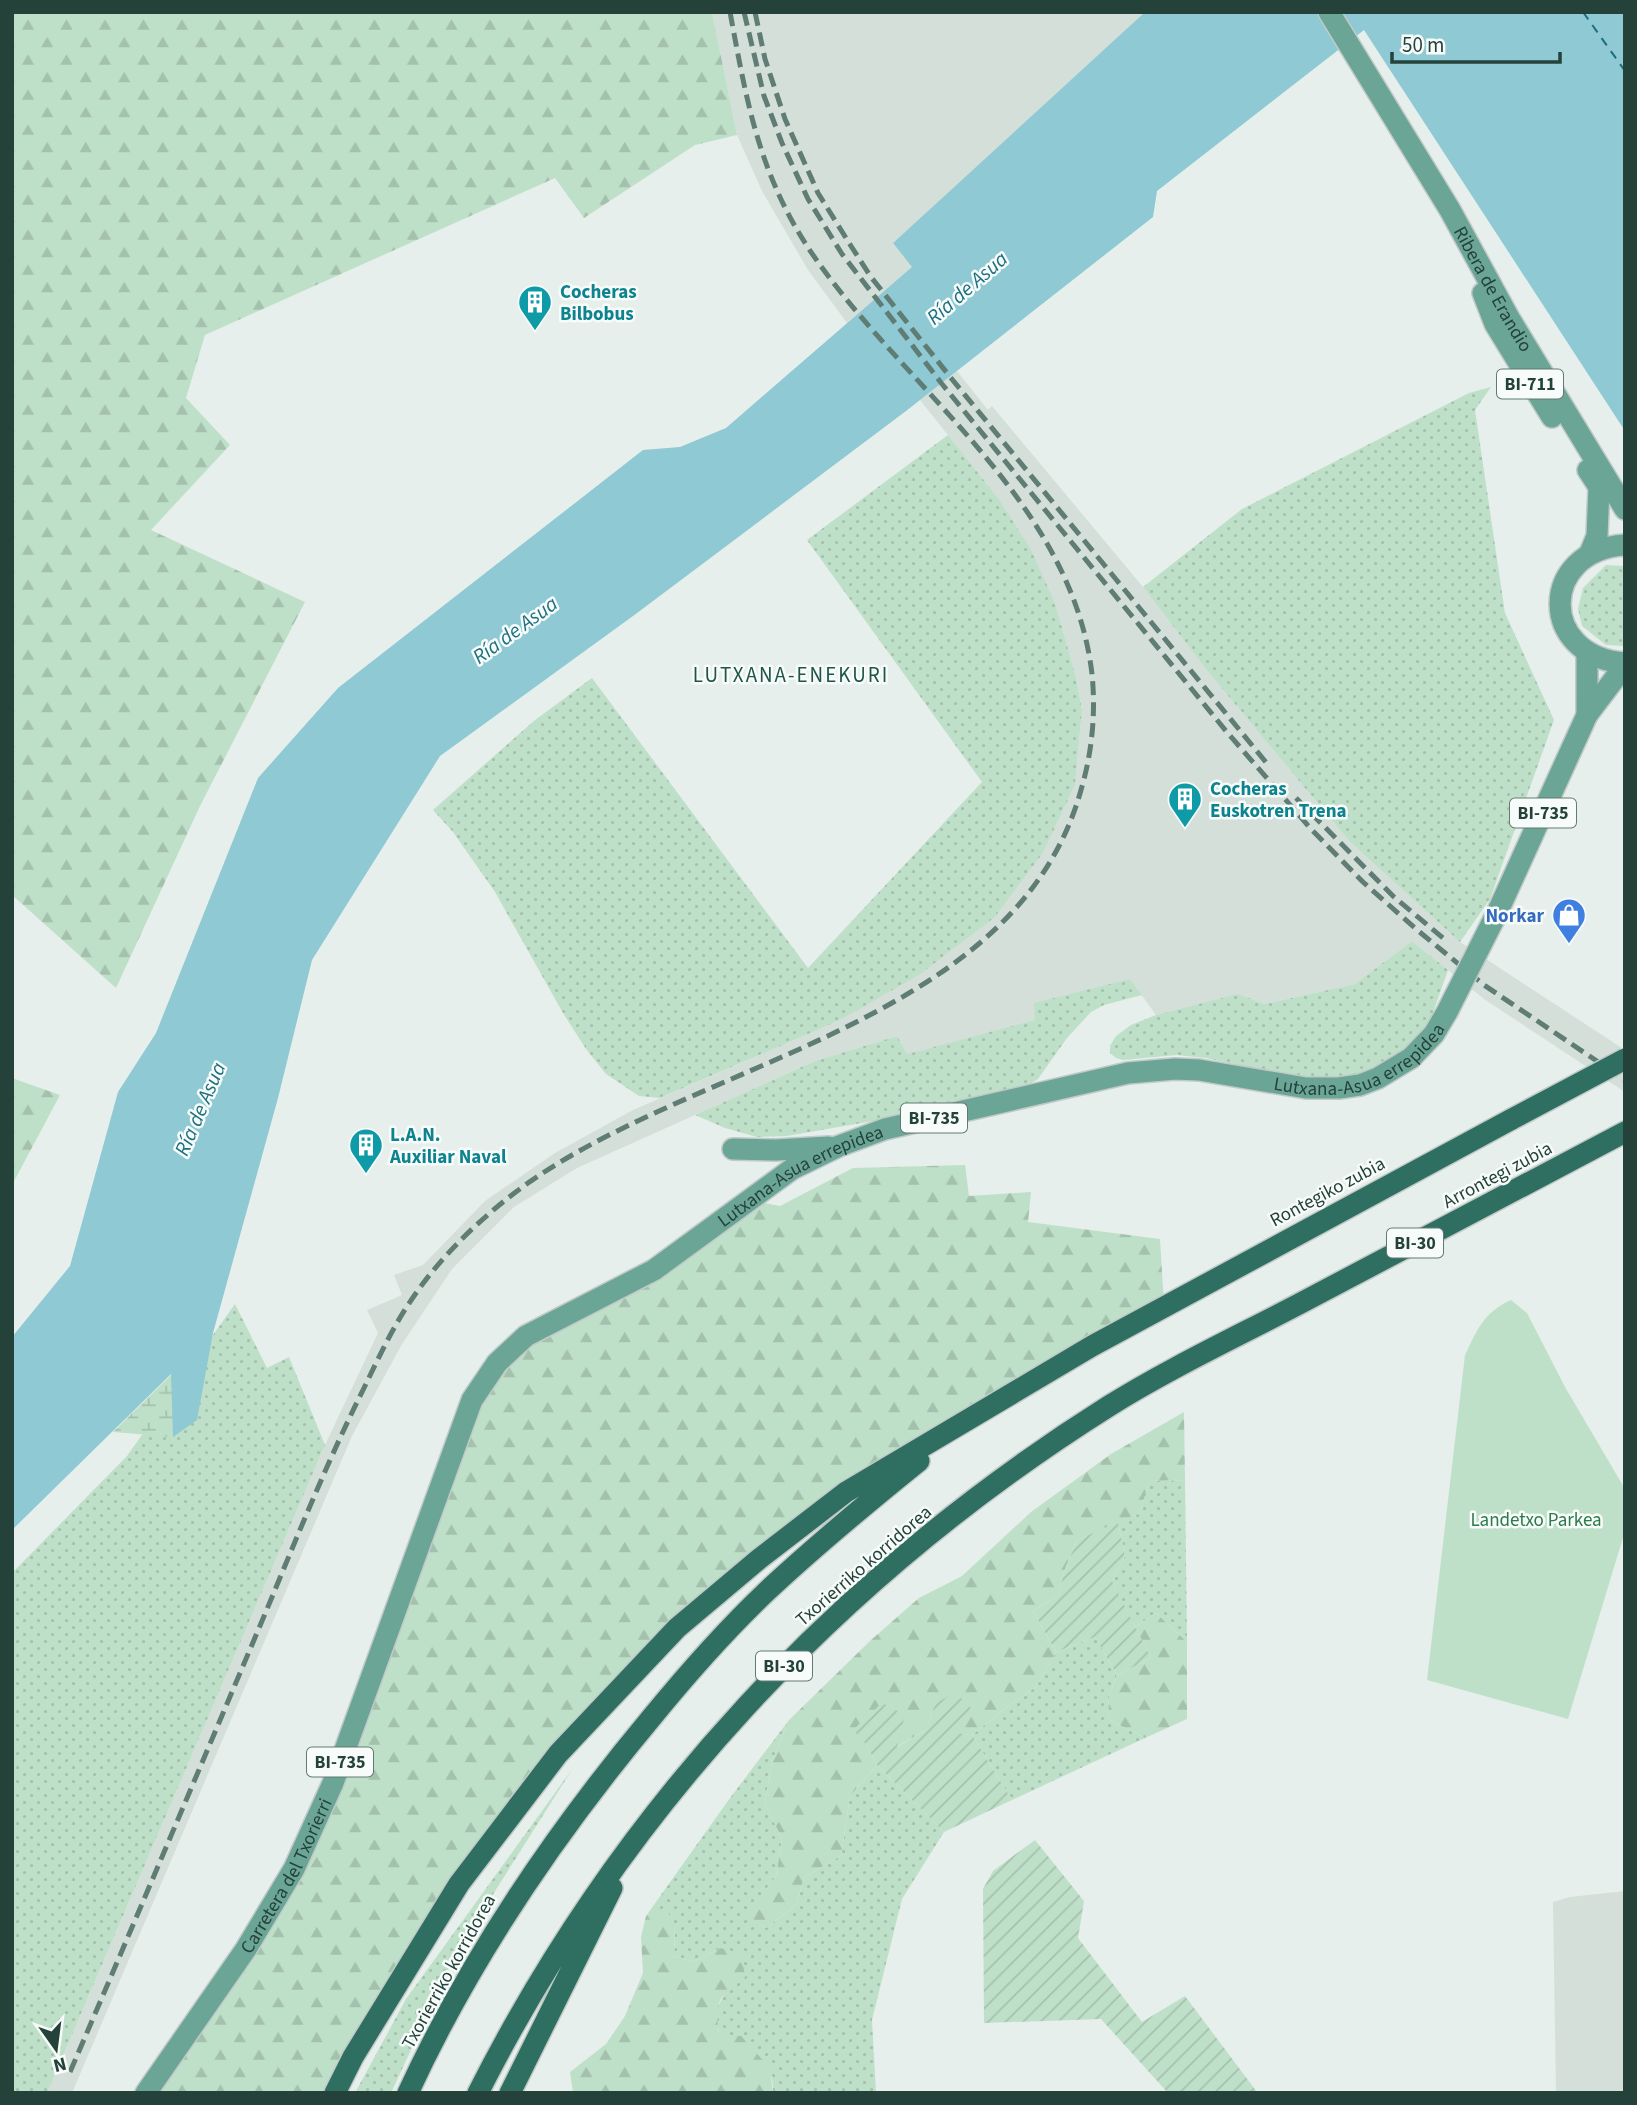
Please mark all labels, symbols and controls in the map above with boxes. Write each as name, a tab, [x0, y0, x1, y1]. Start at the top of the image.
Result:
scale bar	[1392, 21, 1560, 65]
text: 50 m	[1402, 30, 1444, 60]
street label: Ribera de Erandio	[1446, 222, 1539, 358]
water label: Ría de Asua	[920, 244, 1014, 332]
place label: Cocheras Bilbobus	[560, 279, 637, 328]
building icon: Cocheras Bilbobus	[516, 283, 554, 332]
road number: BI-711	[1497, 370, 1563, 398]
water label: Ría de Asua	[466, 589, 564, 671]
district label: LUTXANA-ENEKURI	[693, 660, 889, 690]
place label: Cocheras Euskotren Trena	[1210, 776, 1347, 825]
building icon: Cocheras Euskotren Trena	[1166, 780, 1204, 829]
road number: BI-735	[1510, 798, 1576, 828]
shop icon: Norkar	[1550, 896, 1588, 945]
place label: Norkar	[1485, 903, 1544, 930]
street label: Lutxana-Asua errepidea	[1272, 1019, 1452, 1103]
water label: Ría de Asua	[167, 1058, 233, 1160]
road number: BI-735	[901, 1104, 967, 1133]
street label: Lutxana-Asua errepidea	[712, 1119, 887, 1234]
place label: L.A.N. Auxiliar Naval	[389, 1122, 507, 1171]
building icon: L.A.N. Auxiliar Naval	[347, 1126, 385, 1175]
street label: Arrontegi zubia	[1438, 1135, 1557, 1216]
street label: Rontegiko zubia	[1265, 1151, 1390, 1234]
road number: BI-30	[1387, 1228, 1443, 1258]
street label: Txorierriko korridorea	[790, 1499, 938, 1633]
park label: Landetxo Parkea	[1470, 1507, 1602, 1534]
road number: BI-30	[756, 1652, 812, 1680]
road number: BI-735	[307, 1748, 373, 1777]
street label: Carretera del Txorierri	[234, 1794, 339, 1959]
street label: Txorierriko korridorea	[396, 1890, 503, 2054]
north arrow	[21, 2014, 91, 2084]
text: N	[50, 2049, 69, 2079]

